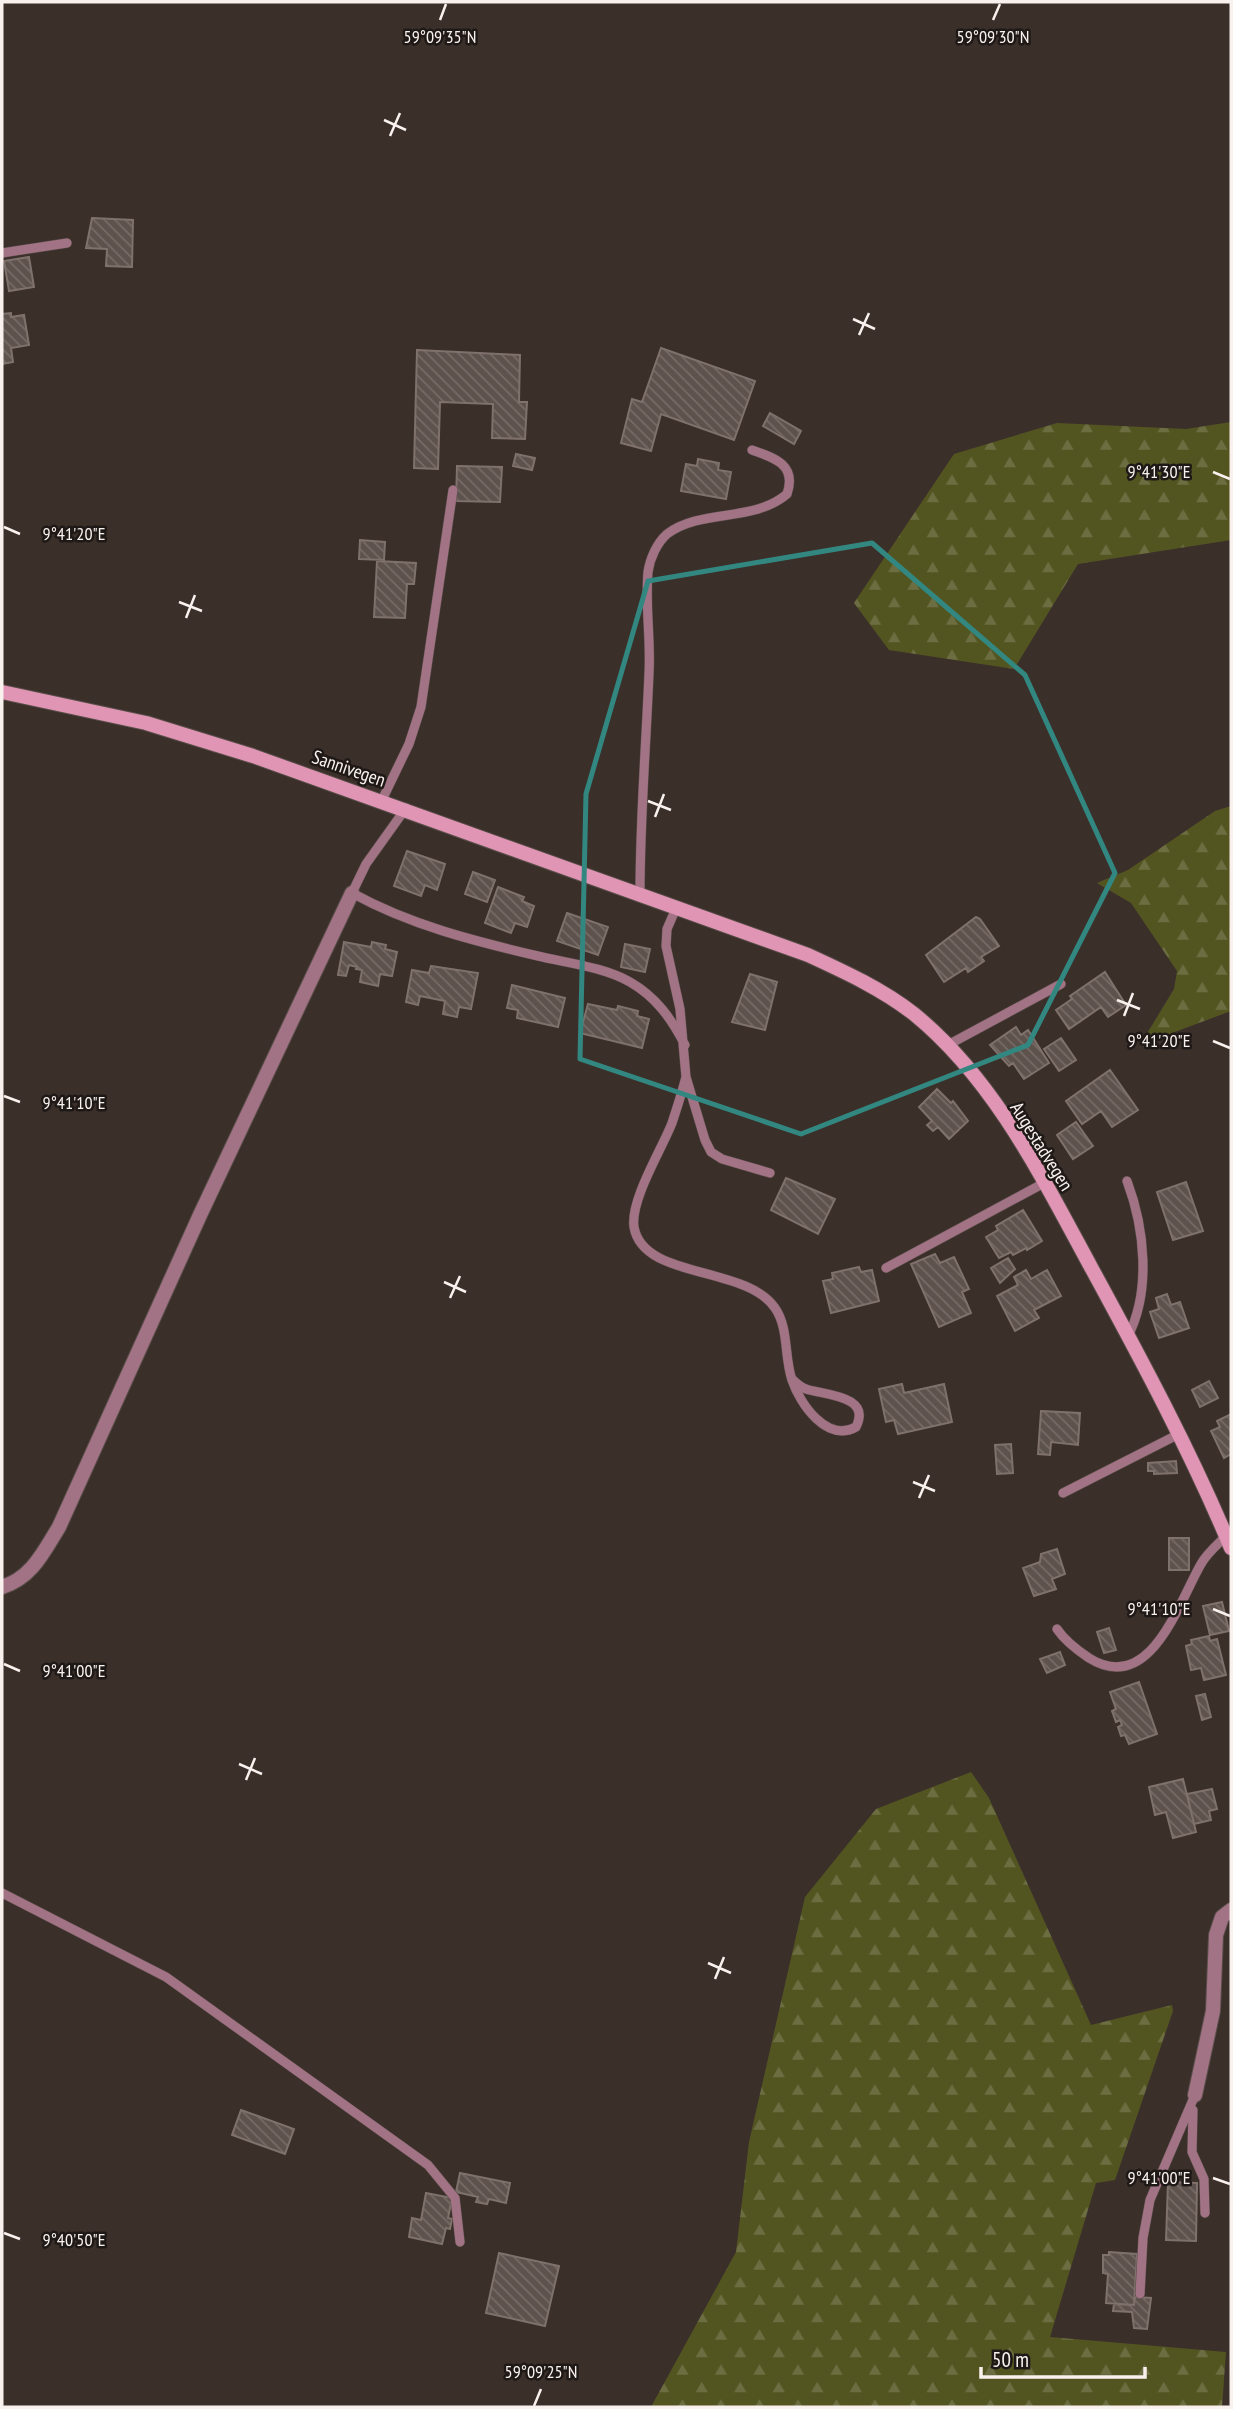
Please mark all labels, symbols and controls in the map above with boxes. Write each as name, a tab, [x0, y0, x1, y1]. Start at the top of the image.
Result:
text: 59°09'35"N	[404, 25, 476, 48]
text: 59°09'30"N	[957, 25, 1029, 48]
text: 9°41'30"E	[1128, 460, 1190, 483]
text: 9°41'20"E	[43, 522, 105, 545]
street label: Sannivegen	[309, 744, 389, 792]
text: 9°41'20"E	[1128, 1029, 1190, 1052]
text: 9°41'10"E	[43, 1091, 105, 1114]
street label: Augestadvegen	[1005, 1097, 1079, 1195]
text: 9°41'10"E	[1128, 1597, 1190, 1620]
text: 9°41'00"E	[43, 1659, 105, 1682]
text: 9°41'00"E	[1128, 2166, 1190, 2189]
text: 9°40'50"E	[43, 2228, 105, 2251]
scale bar	[981, 2336, 1146, 2380]
text: 50 m	[992, 2346, 1029, 2373]
text: 59°09'25"N	[505, 2360, 577, 2383]

